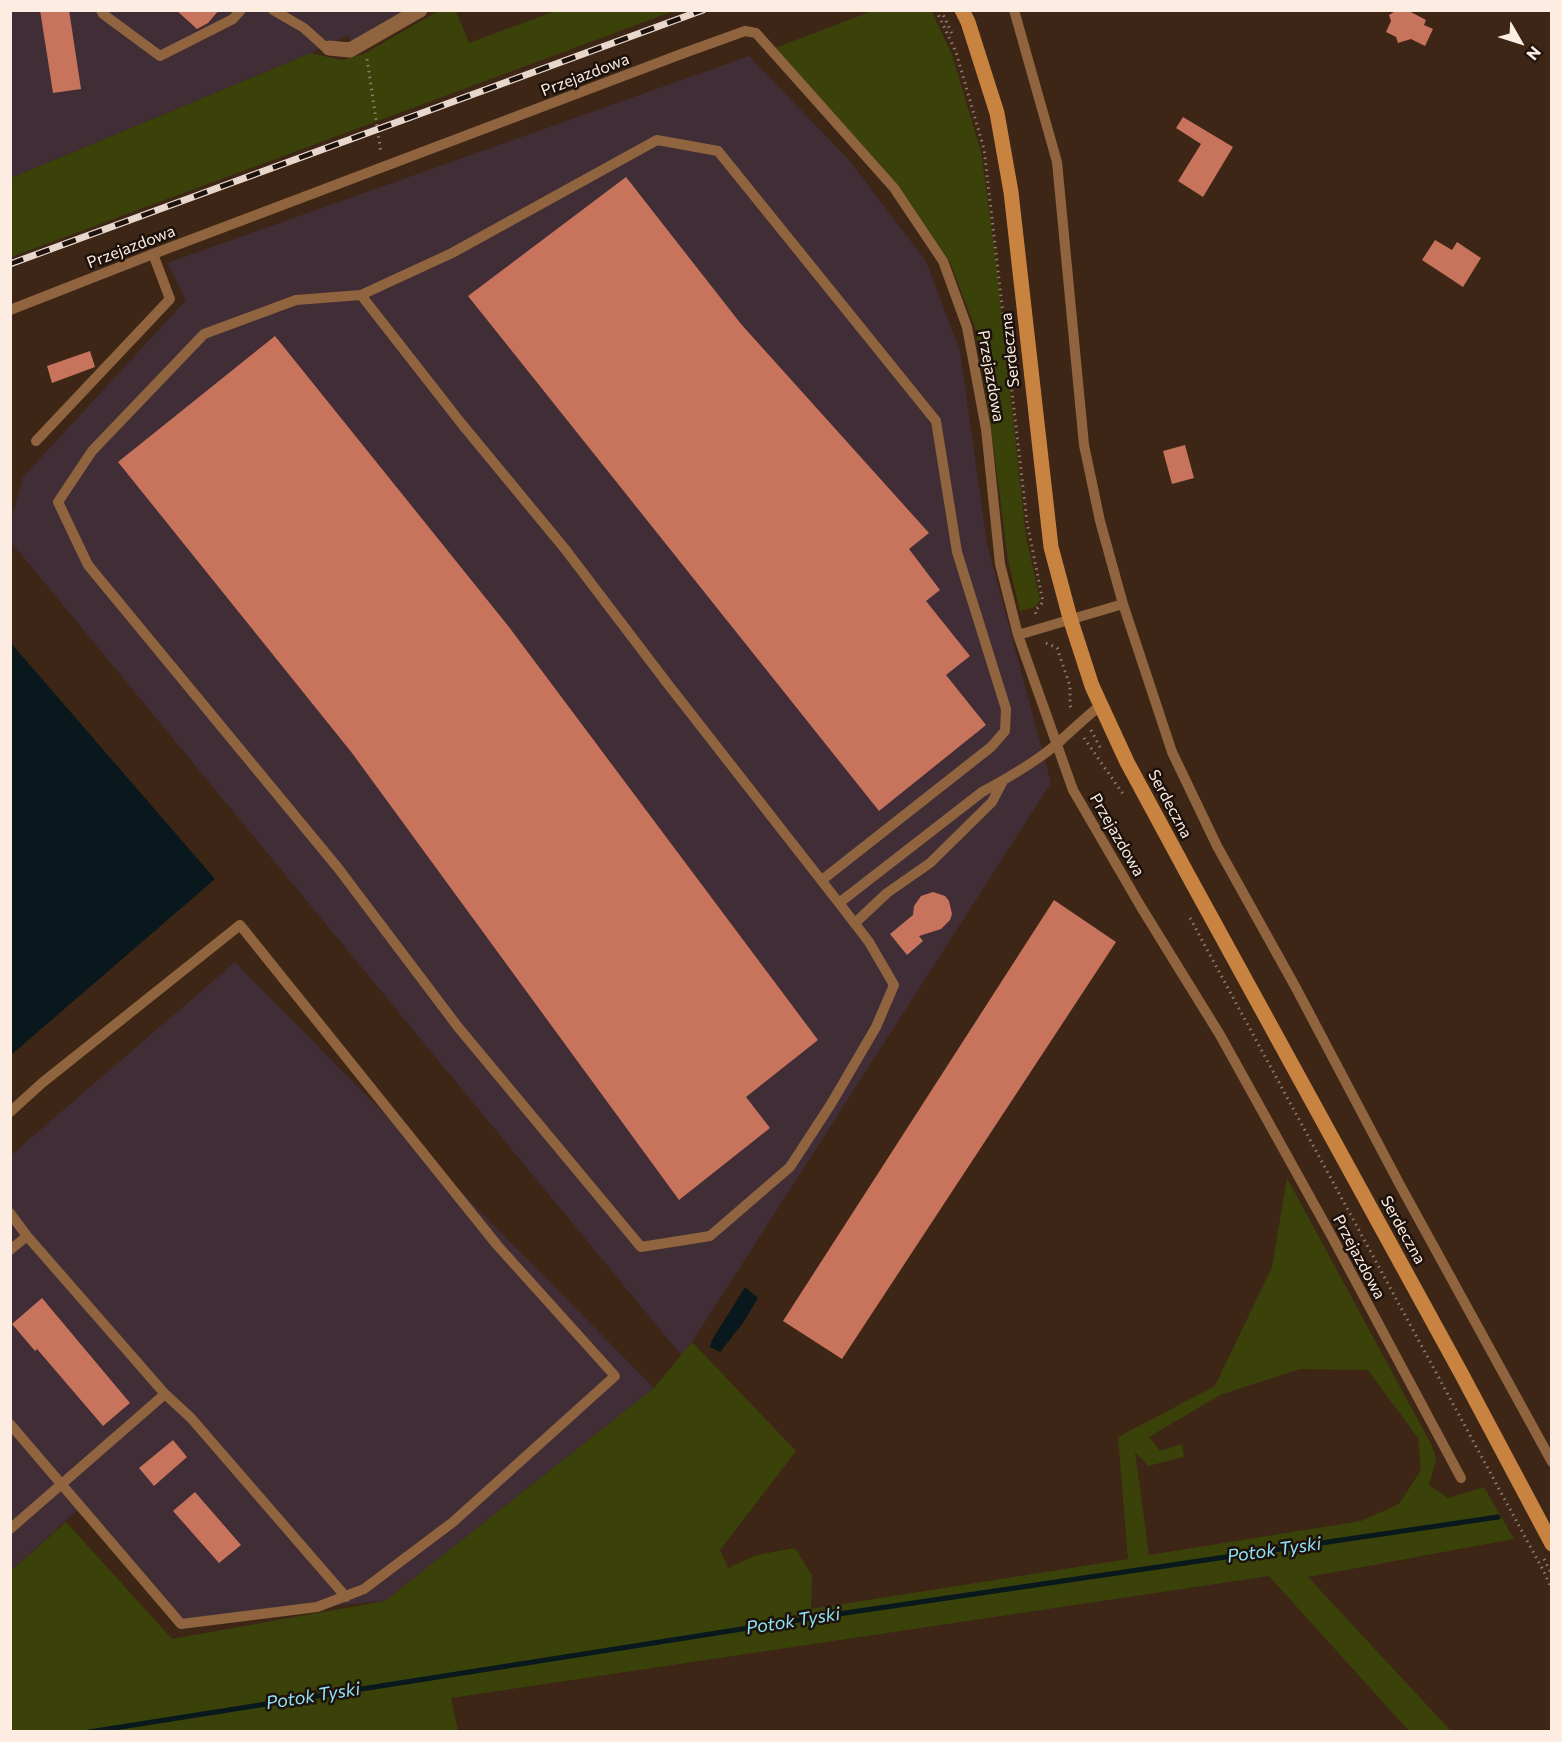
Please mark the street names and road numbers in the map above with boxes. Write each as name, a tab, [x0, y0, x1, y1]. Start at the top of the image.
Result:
street label: Przejazdowa	[538, 49, 632, 101]
street label: Przejazdowa	[84, 221, 178, 273]
street label: Serdeczna	[997, 312, 1023, 388]
street label: Przejazdowa	[973, 329, 1009, 423]
street label: Serdeczna	[1144, 766, 1196, 842]
street label: Przejazdowa	[1086, 790, 1148, 880]
street label: Serdeczna	[1376, 1193, 1430, 1267]
street label: Przejazdowa	[1329, 1212, 1389, 1302]

